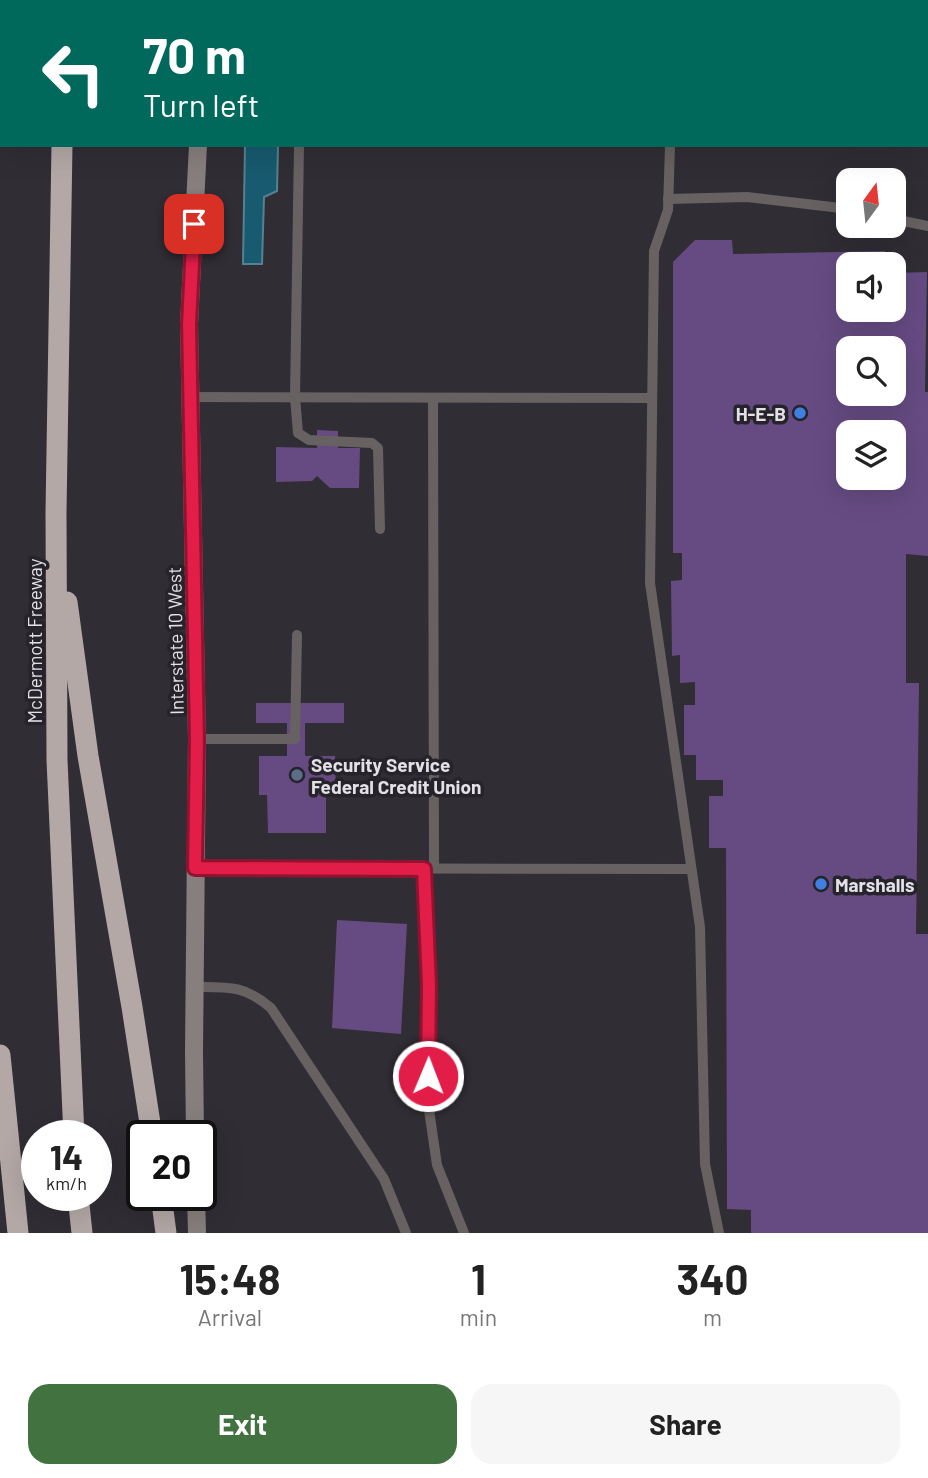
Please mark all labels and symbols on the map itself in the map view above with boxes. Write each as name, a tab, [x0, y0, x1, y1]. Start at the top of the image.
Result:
north arrow	[836, 168, 906, 238]
pin	[164, 194, 224, 254]
place label: H-E-B	[736, 402, 786, 425]
marker: H-E-B	[792, 405, 808, 421]
street label: McDermott Freeway	[23, 558, 46, 723]
street label: Interstate 10 West	[162, 567, 188, 715]
place label: Security Service Federal Credit Union	[311, 753, 481, 798]
marker: Security Service Federal Credit Union	[289, 767, 305, 783]
place label: Marshalls	[835, 873, 915, 896]
marker: Marshalls	[813, 876, 829, 892]
position arrow	[391, 1039, 465, 1113]
speed limit sign: 20	[126, 1120, 217, 1211]

